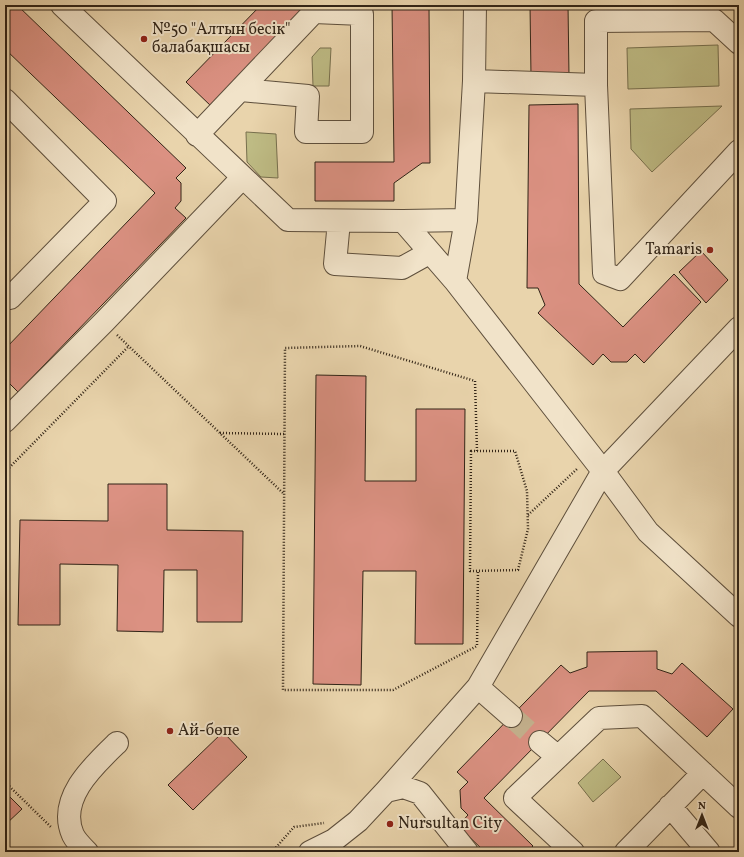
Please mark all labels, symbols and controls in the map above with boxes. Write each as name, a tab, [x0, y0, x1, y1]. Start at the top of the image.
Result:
place label: №50 "Алтын бесік" балабақшасы	[152, 19, 291, 59]
marker: №50 "Алтын бесік" балабақшасы	[139, 34, 149, 44]
place label: Tamaris	[645, 239, 702, 261]
marker: Tamaris	[705, 245, 715, 255]
place label: Ай-бөпе	[178, 720, 240, 742]
marker: Ай-бөпе	[165, 726, 175, 736]
north arrow	[682, 795, 722, 835]
text: N	[698, 799, 706, 814]
place label: Nursultan City	[398, 813, 502, 835]
marker: Nursultan City	[385, 819, 395, 829]

